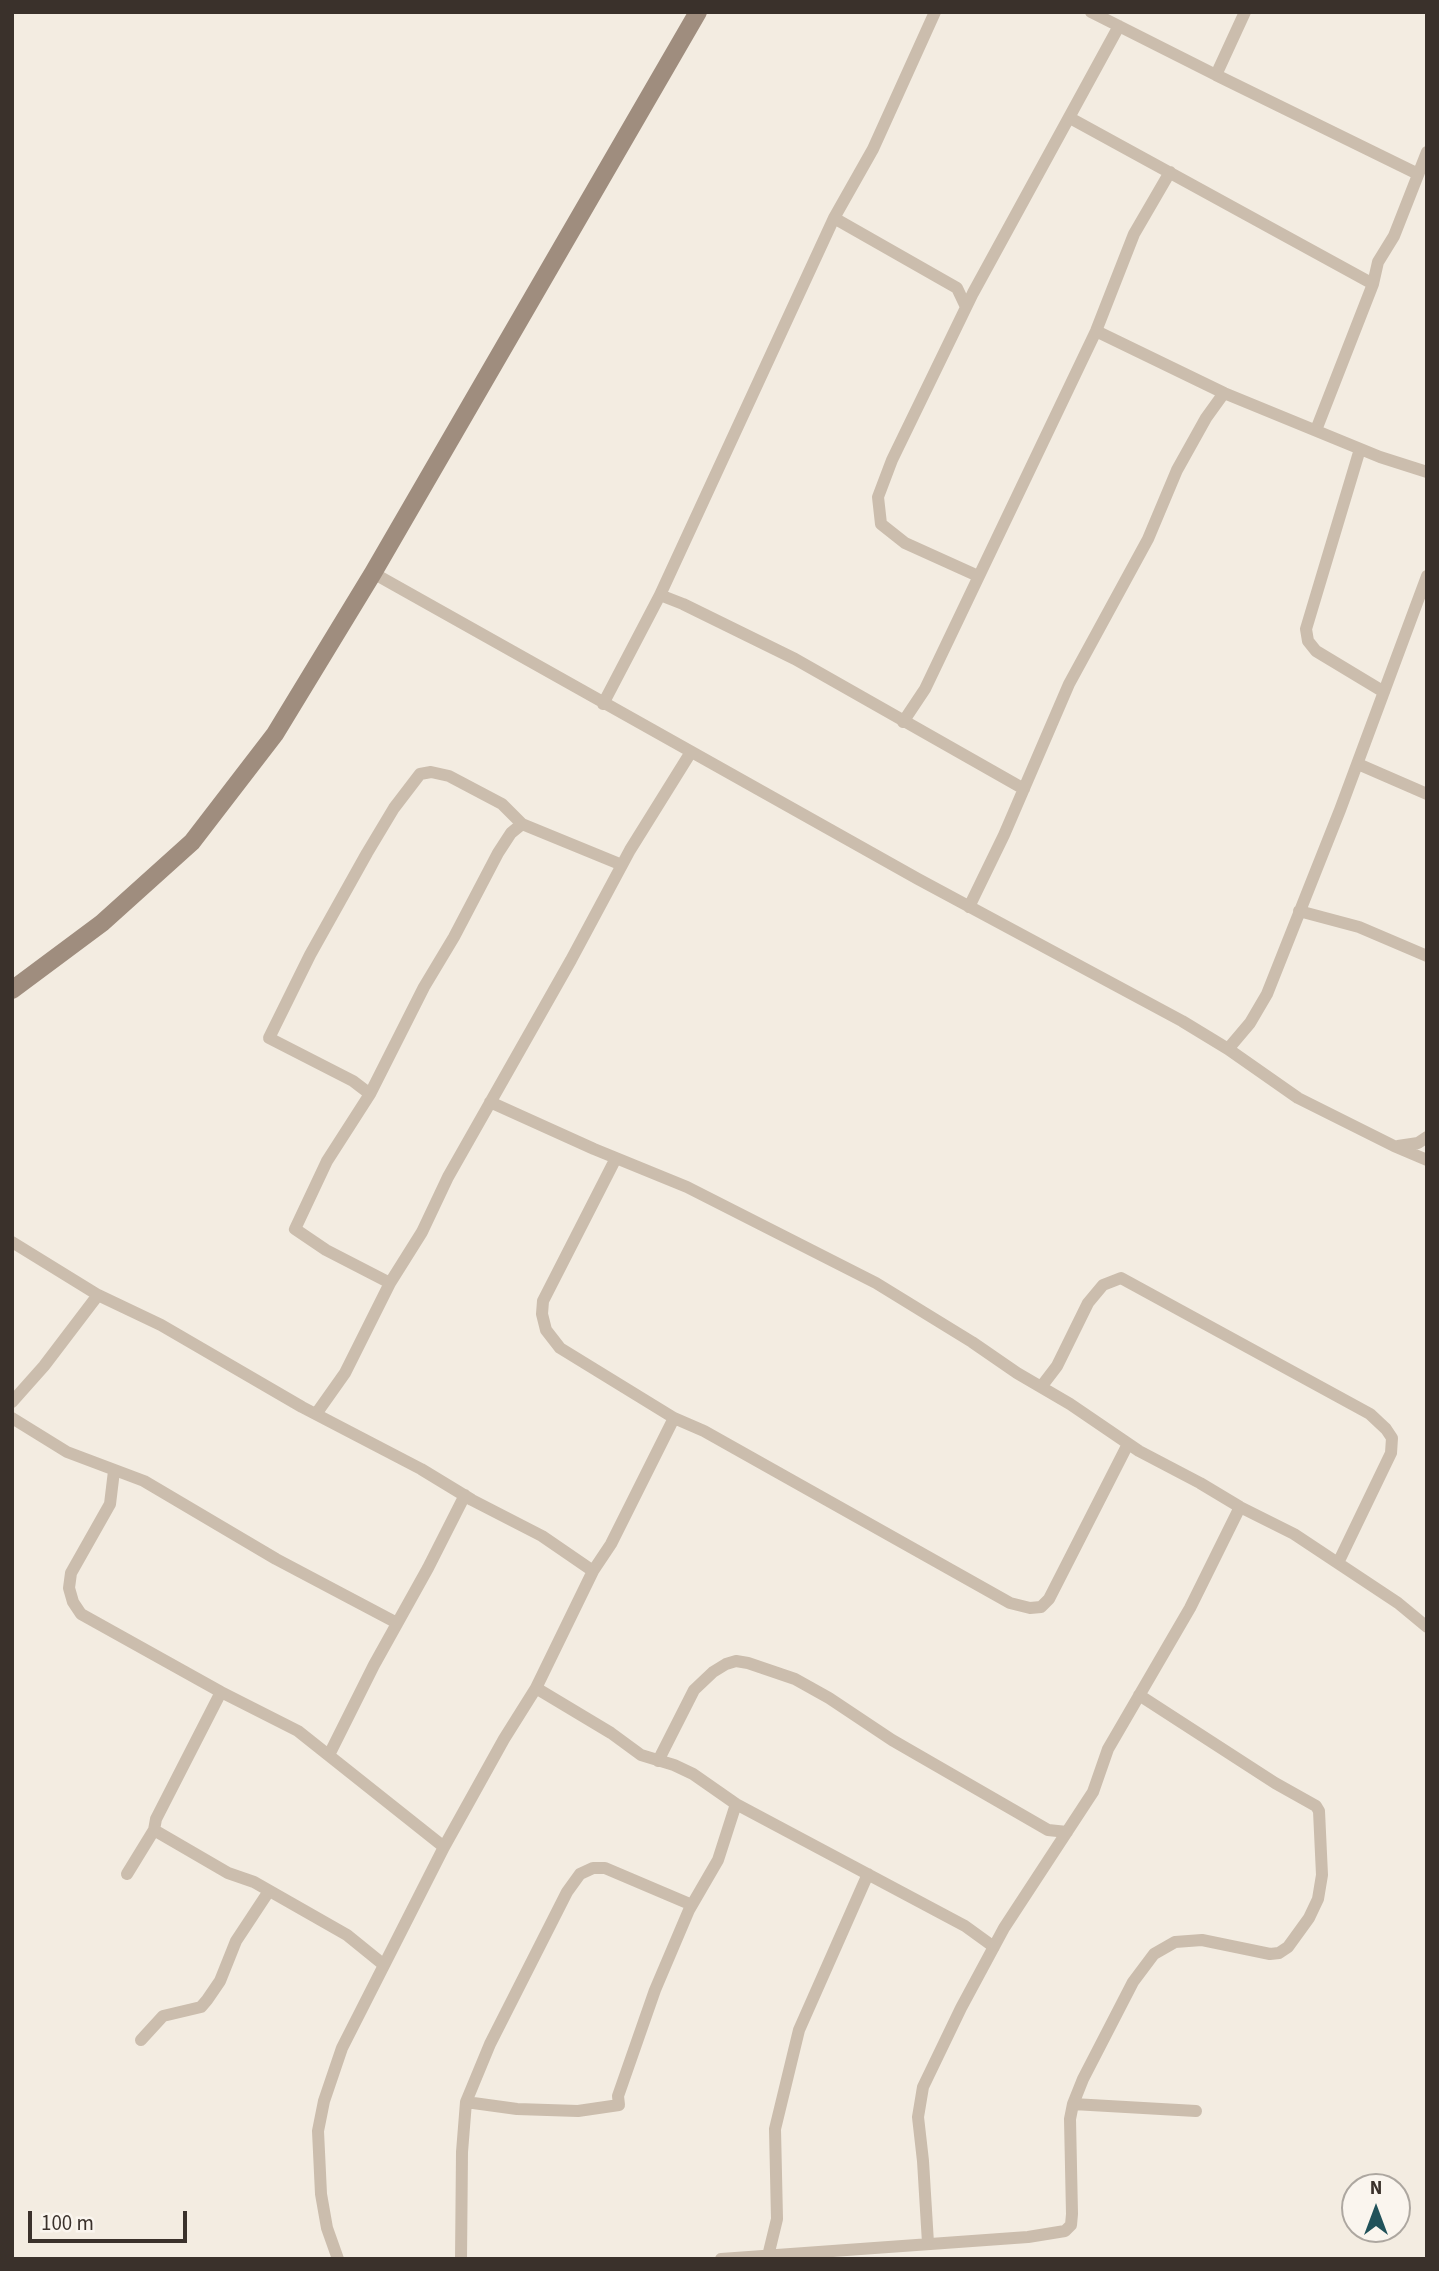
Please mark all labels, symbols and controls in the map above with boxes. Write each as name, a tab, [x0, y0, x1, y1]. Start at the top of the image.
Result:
north arrow	[1341, 2173, 1411, 2243]
text: N	[1370, 2175, 1382, 2202]
scale bar	[32, 2198, 191, 2242]
text: 100 m	[41, 2208, 94, 2238]

